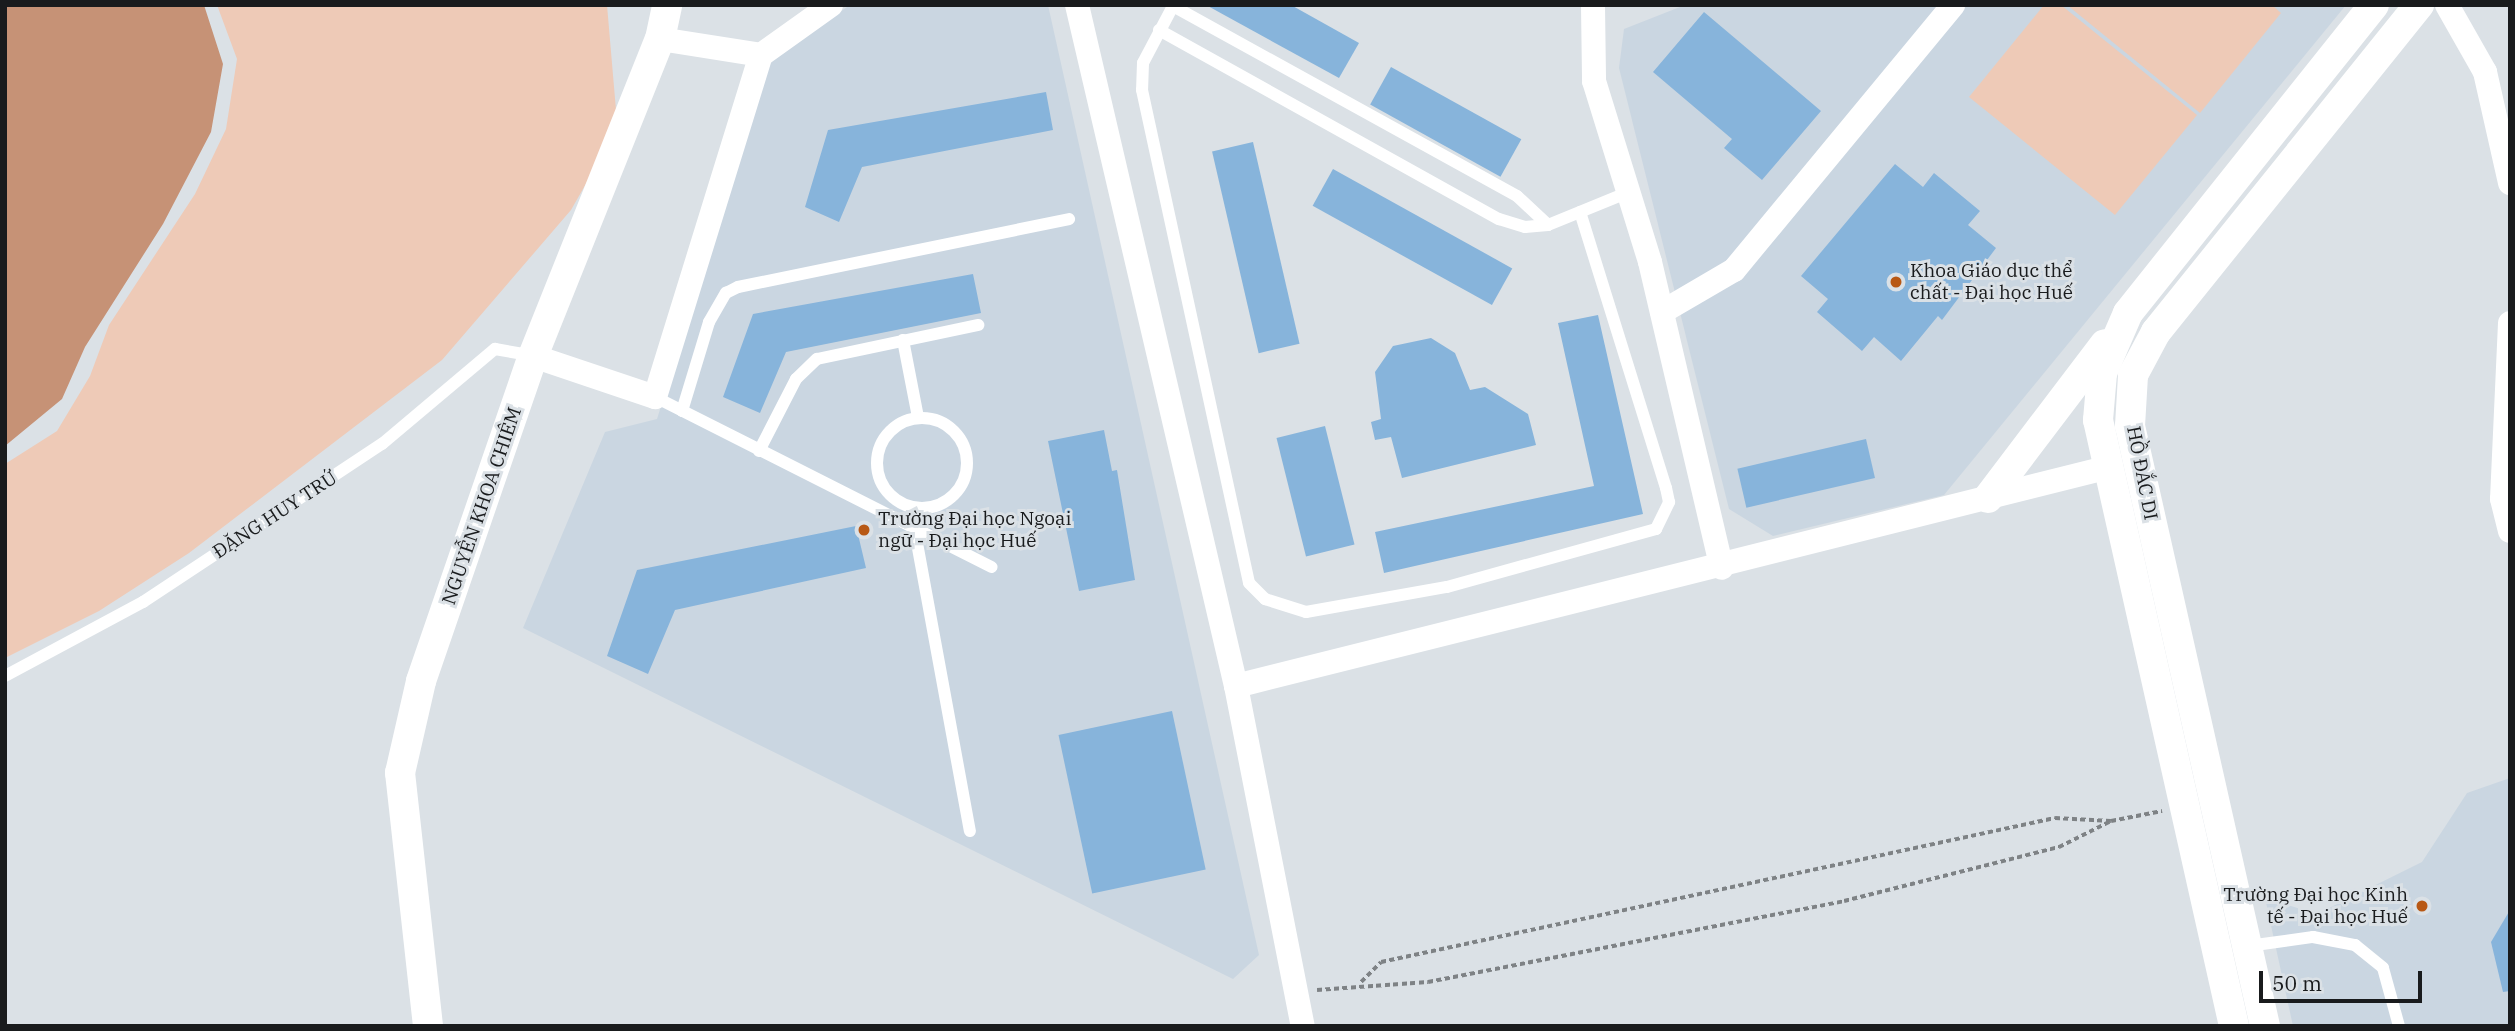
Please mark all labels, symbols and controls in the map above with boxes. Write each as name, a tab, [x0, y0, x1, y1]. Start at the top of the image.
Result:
place label: Khoa Giáo dục thể chất - Đại học Huế	[1910, 260, 2073, 304]
marker: Khoa Giáo dục thể chất - Đại học Huế	[1888, 274, 1904, 290]
street label: NGUYỄN KHOA CHIÊM	[437, 404, 527, 608]
street label: HỒ ĐẮC DI	[2122, 424, 2162, 522]
street label: ĐẶNG HUY TRỨ	[209, 466, 341, 564]
place label: Trường Đại học Ngoại ngữ - Đại học Huế	[878, 508, 1071, 552]
marker: Trường Đại học Ngoại ngữ - Đại học Huế	[856, 522, 872, 538]
place label: Trường Đại học Kinh tế - Đại học Huế	[2223, 884, 2408, 928]
marker: Trường Đại học Kinh tế - Đại học Huế	[2414, 898, 2430, 914]
scale bar	[2263, 958, 2426, 1002]
text: 50 m	[2272, 969, 2322, 997]

